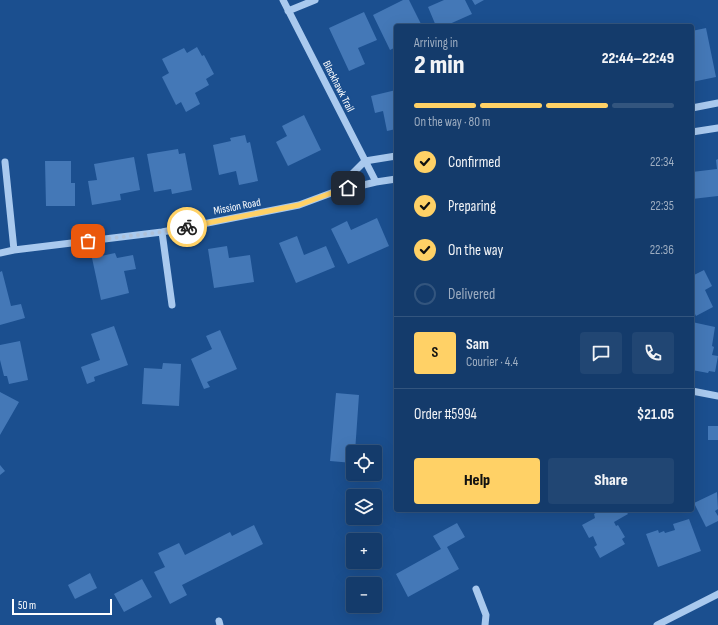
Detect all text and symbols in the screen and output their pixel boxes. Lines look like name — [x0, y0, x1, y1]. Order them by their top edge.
text: Arriving in — [414, 35, 458, 51]
text: 22:44–22:49 — [602, 49, 674, 68]
text: 2 min — [414, 50, 464, 81]
street label: Blackhawk Trail — [320, 58, 357, 114]
text: On the way · 80 m — [414, 114, 490, 130]
icon: check — [414, 151, 436, 173]
text: Confirmed — [448, 153, 501, 172]
text: 22:34 — [650, 154, 674, 170]
pin — [331, 171, 365, 205]
icon: home — [337, 177, 359, 199]
street label: Mission Road — [212, 195, 262, 217]
icon: check — [414, 195, 436, 217]
text: Preparing — [448, 197, 496, 216]
text: 22:35 — [650, 198, 674, 214]
courier — [167, 207, 207, 247]
icon: bike — [176, 216, 198, 238]
pin — [71, 224, 105, 258]
icon: bag — [77, 230, 99, 252]
icon: check — [414, 239, 436, 261]
text: On the way — [448, 241, 503, 260]
text: 22:36 — [650, 242, 674, 258]
text: Delivered — [448, 285, 495, 304]
button: chat — [580, 332, 622, 374]
button: phone — [632, 332, 674, 374]
text: Sam — [466, 335, 489, 354]
text: S — [432, 343, 438, 362]
text: Courier · 4.4 — [466, 354, 518, 370]
text: Order #5994 — [414, 405, 477, 424]
text: $21.05 — [637, 405, 674, 424]
map controls — [346, 445, 382, 613]
button: locate — [346, 445, 382, 481]
button: Help — [414, 458, 540, 504]
button: Share — [548, 458, 674, 504]
button: layers — [346, 489, 382, 525]
button: + — [346, 533, 382, 569]
button: − — [346, 577, 382, 613]
scale bar — [12, 597, 112, 616]
text: 50 m — [18, 599, 36, 612]

